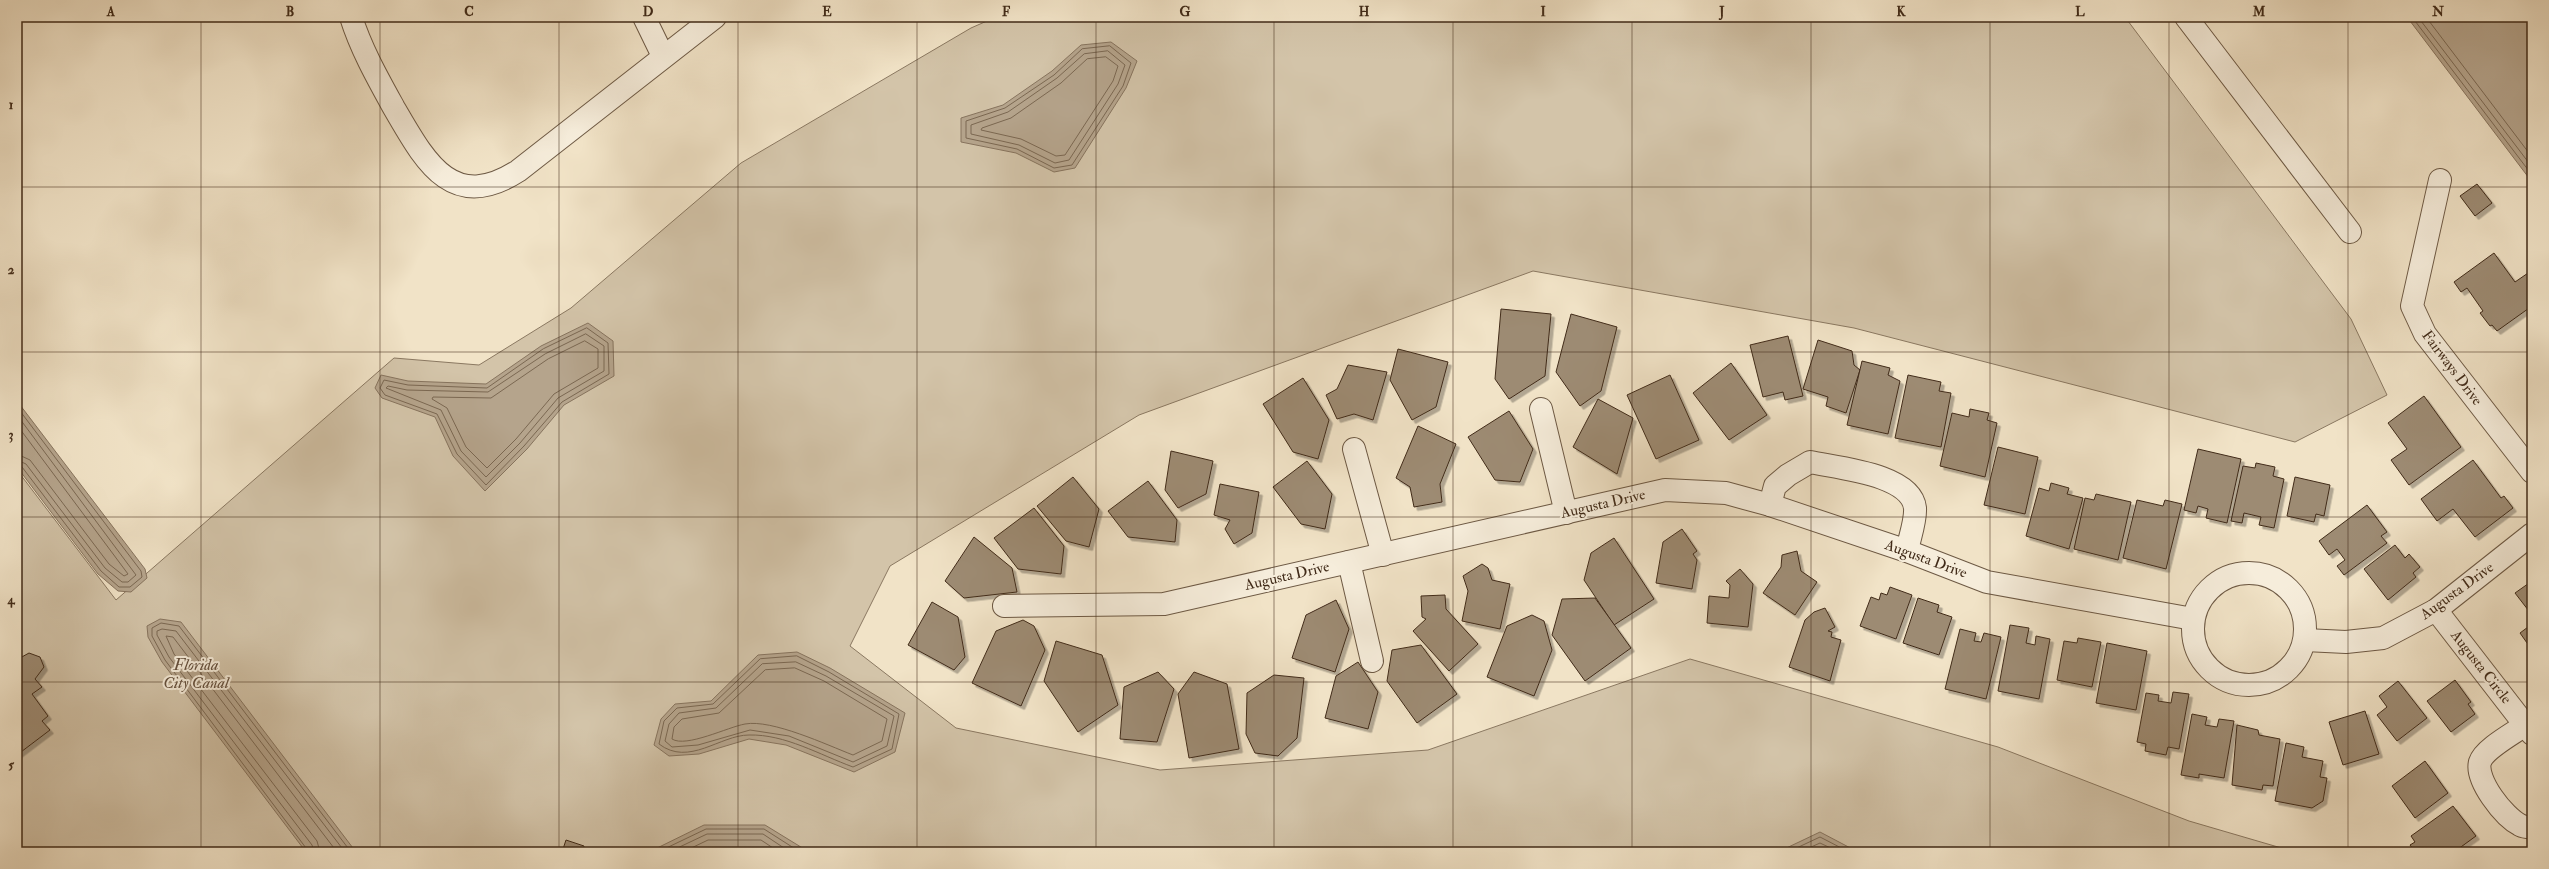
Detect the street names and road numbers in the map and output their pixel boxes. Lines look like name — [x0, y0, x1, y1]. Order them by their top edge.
street label: Fairways Drive — [2418, 327, 2486, 409]
street label: Augusta Drive — [1558, 485, 1647, 523]
street label: Augusta Drive — [1881, 535, 1970, 583]
street label: Augusta Drive — [1242, 557, 1331, 595]
street label: Augusta Drive — [2416, 558, 2497, 625]
street label: Augusta Circle — [2446, 626, 2516, 708]

